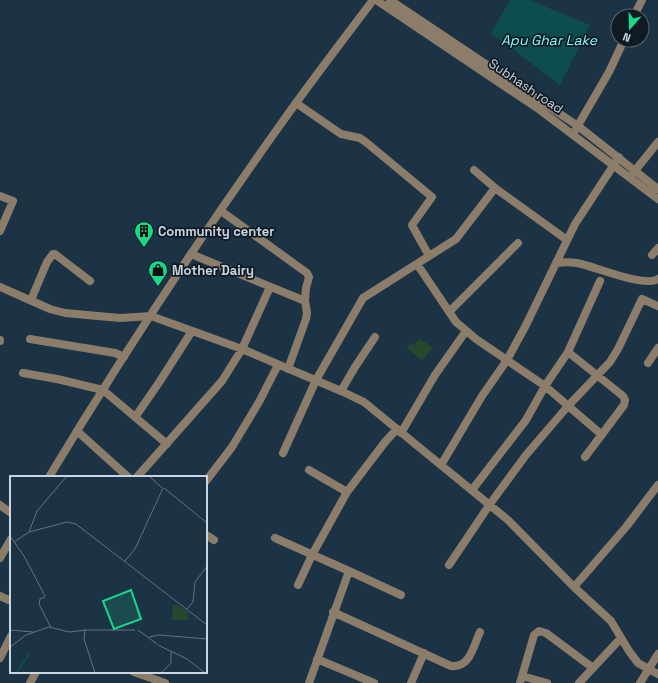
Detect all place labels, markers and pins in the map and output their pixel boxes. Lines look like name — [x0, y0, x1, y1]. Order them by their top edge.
building icon: Community center — [133, 220, 155, 248]
place label: Community center — [158, 223, 274, 240]
shop icon: Mother Dairy — [147, 259, 169, 287]
place label: Mother Dairy — [172, 262, 254, 279]

